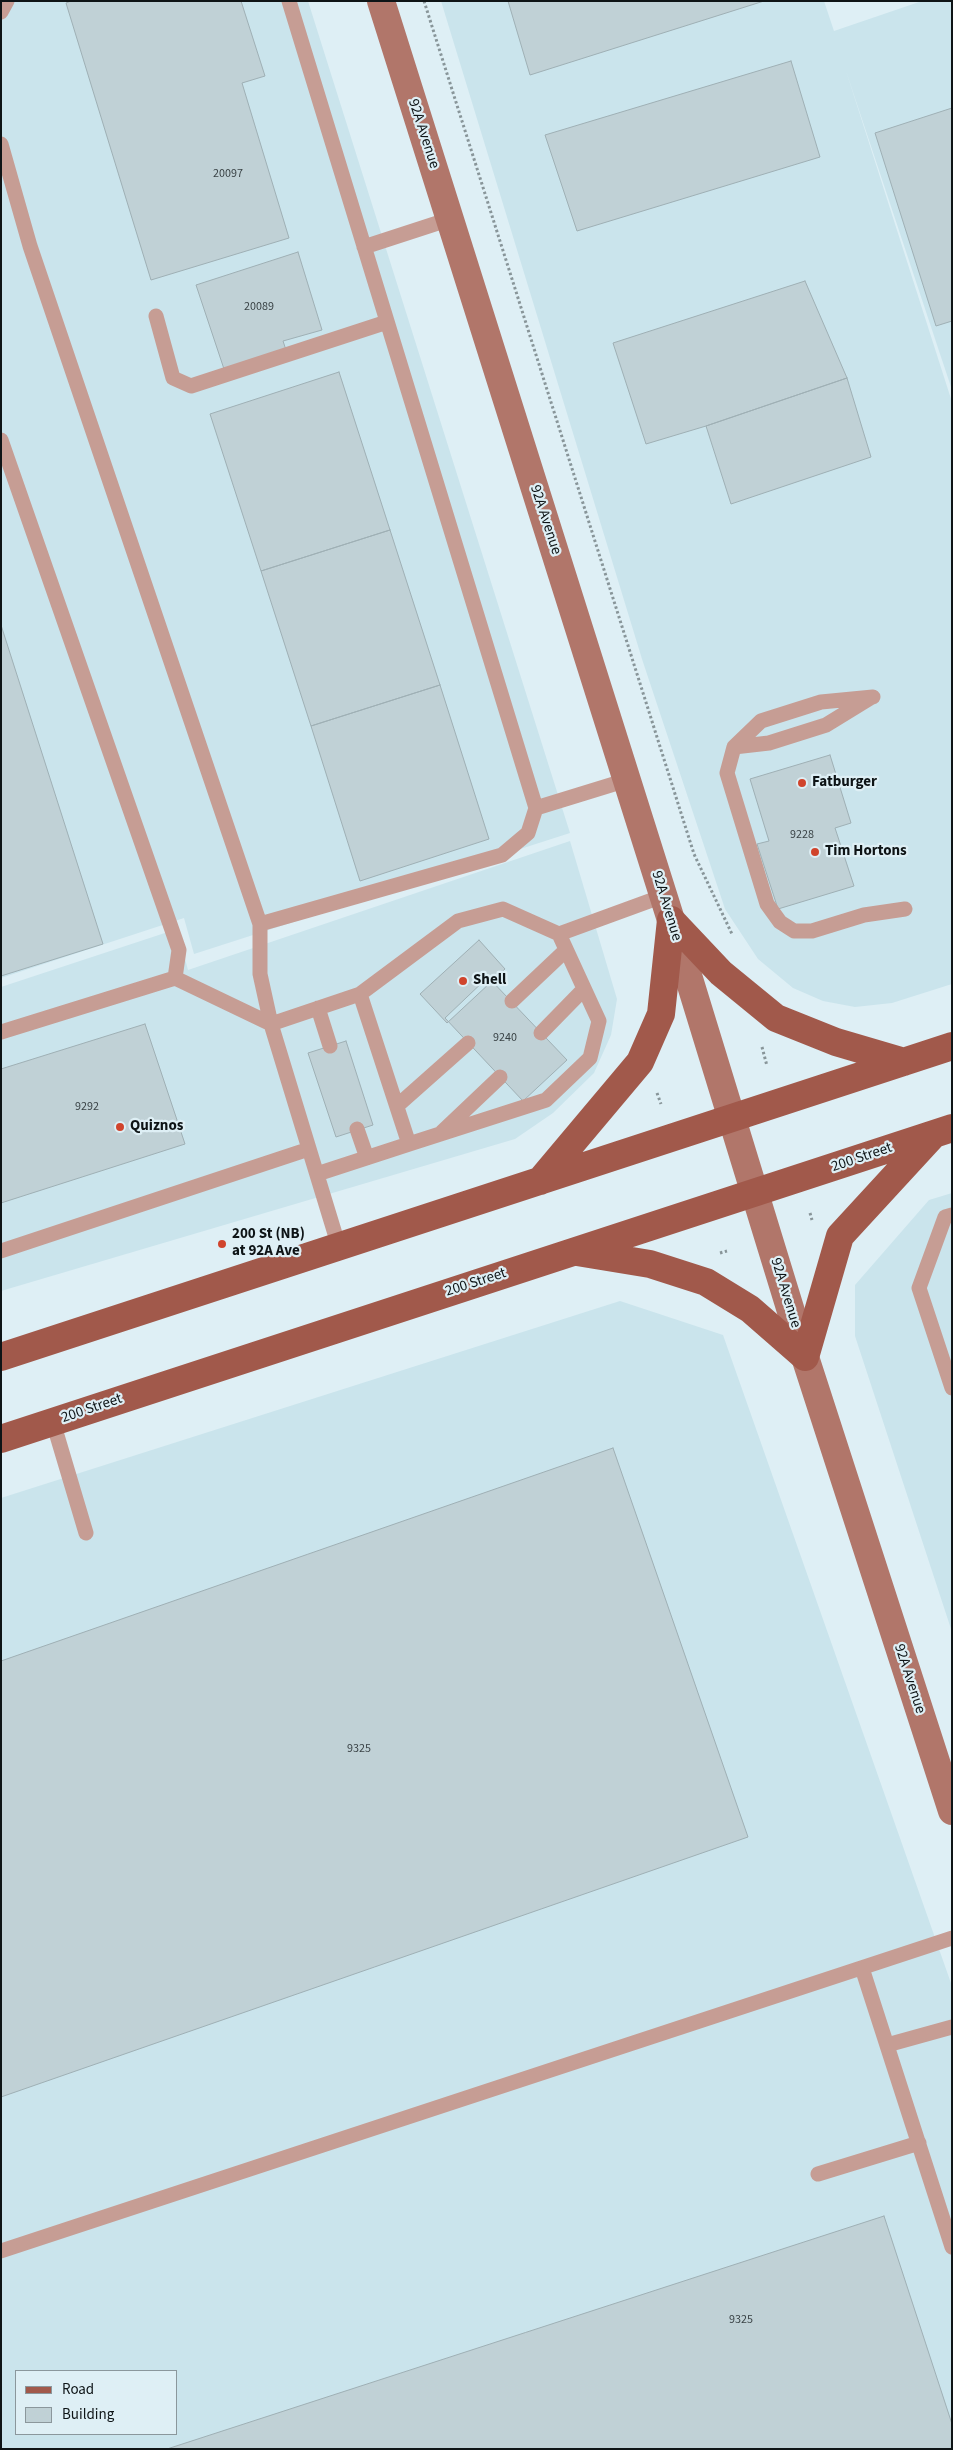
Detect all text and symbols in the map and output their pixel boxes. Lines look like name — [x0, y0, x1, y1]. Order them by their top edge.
street label: 92A Avenue — [403, 97, 443, 171]
house number: 20097 — [213, 167, 243, 181]
house number: 20089 — [244, 300, 274, 314]
street label: 92A Avenue — [525, 483, 565, 557]
place label: Fatburger — [812, 774, 877, 792]
marker: Fatburger — [796, 777, 808, 789]
house number: 9228 — [790, 828, 814, 842]
place label: Tim Hortons — [825, 843, 907, 861]
marker: Tim Hortons — [809, 846, 821, 858]
street label: 92A Avenue — [647, 869, 685, 943]
place label: Shell — [473, 972, 506, 990]
marker: Shell — [457, 975, 469, 987]
house number: 9240 — [493, 1031, 517, 1045]
house number: 9292 — [75, 1100, 99, 1114]
place label: Quiznos — [130, 1118, 183, 1136]
marker: Quiznos — [114, 1121, 126, 1133]
street label: 200 Street — [829, 1139, 895, 1177]
place label: 200 St (NB) at 92A Ave — [232, 1226, 305, 1261]
marker: 200 St (NB) at 92A Ave — [216, 1238, 228, 1250]
street label: 92A Avenue — [766, 1256, 804, 1330]
street label: 200 Street — [443, 1265, 509, 1301]
street label: 200 Street — [59, 1390, 125, 1428]
street label: 92A Avenue — [889, 1642, 929, 1716]
house number: 9325 — [347, 1742, 371, 1756]
house number: 9325 — [729, 2313, 753, 2327]
legend — [15, 2370, 178, 2435]
text: Road — [62, 2379, 94, 2400]
text: Building — [62, 2404, 114, 2425]

